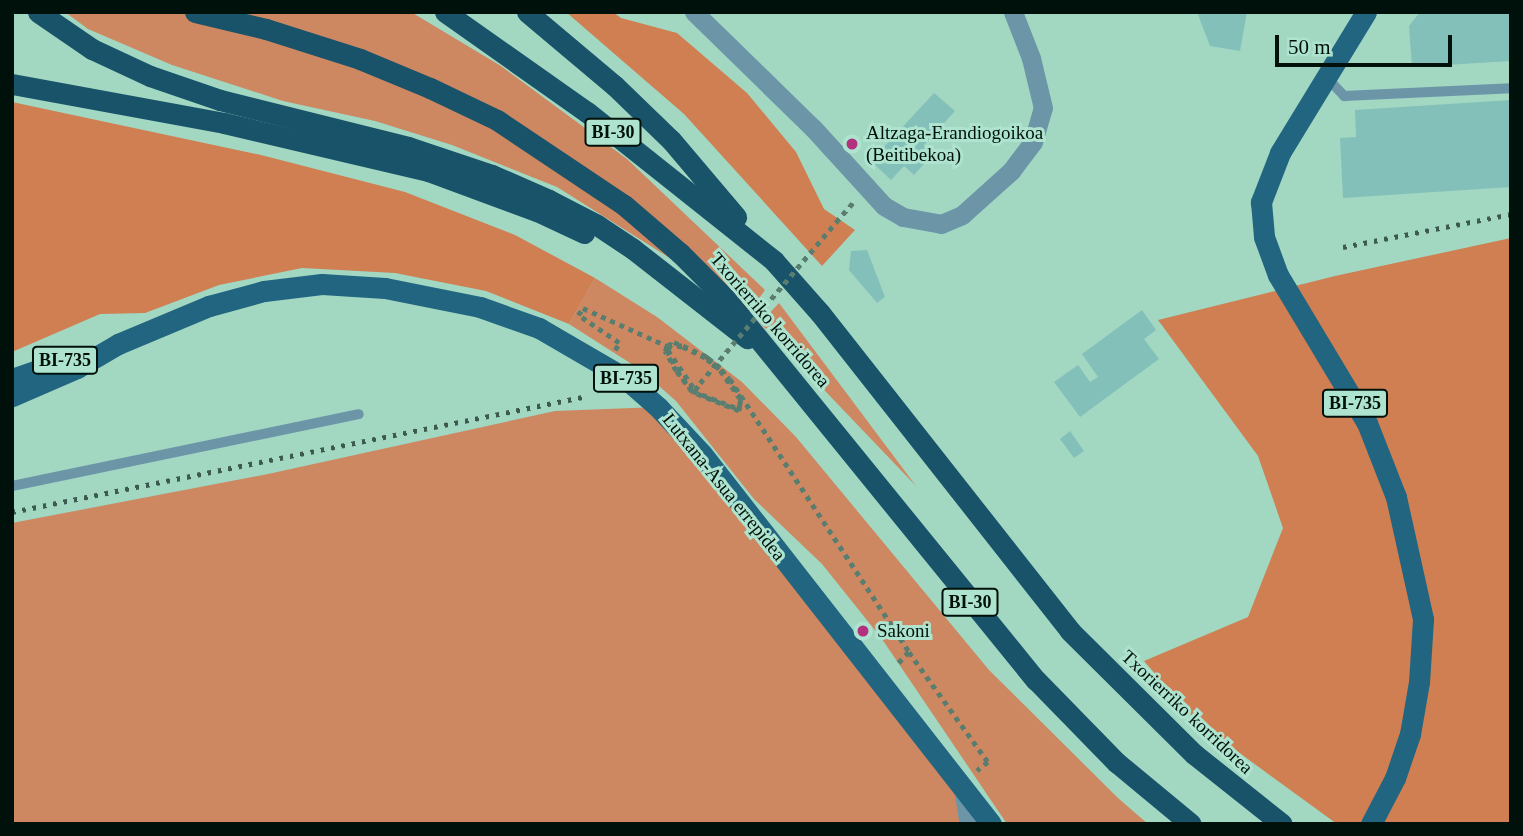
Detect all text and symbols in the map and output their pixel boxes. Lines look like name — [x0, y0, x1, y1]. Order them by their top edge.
scale bar — [1278, 21, 1455, 65]
text: 50 m — [1288, 35, 1331, 59]
road number: BI-30 — [583, 118, 643, 146]
place label: Altzaga-Erandiogoikoa (Beitibekoa) — [866, 122, 1043, 166]
marker: Altzaga-Erandiogoikoa (Beitibekoa) — [844, 136, 860, 152]
street label: Txorierriko korridorea — [705, 248, 835, 392]
road number: BI-735 — [32, 346, 98, 374]
road number: BI-735 — [593, 364, 659, 392]
road number: BI-735 — [1322, 388, 1388, 418]
street label: Lutxana-Asua errepidea — [658, 409, 790, 565]
road number: BI-30 — [940, 588, 1000, 616]
place label: Sakoni — [877, 620, 930, 642]
marker: Sakoni — [855, 623, 871, 639]
street label: Txorierriko korridorea — [1117, 645, 1257, 779]

